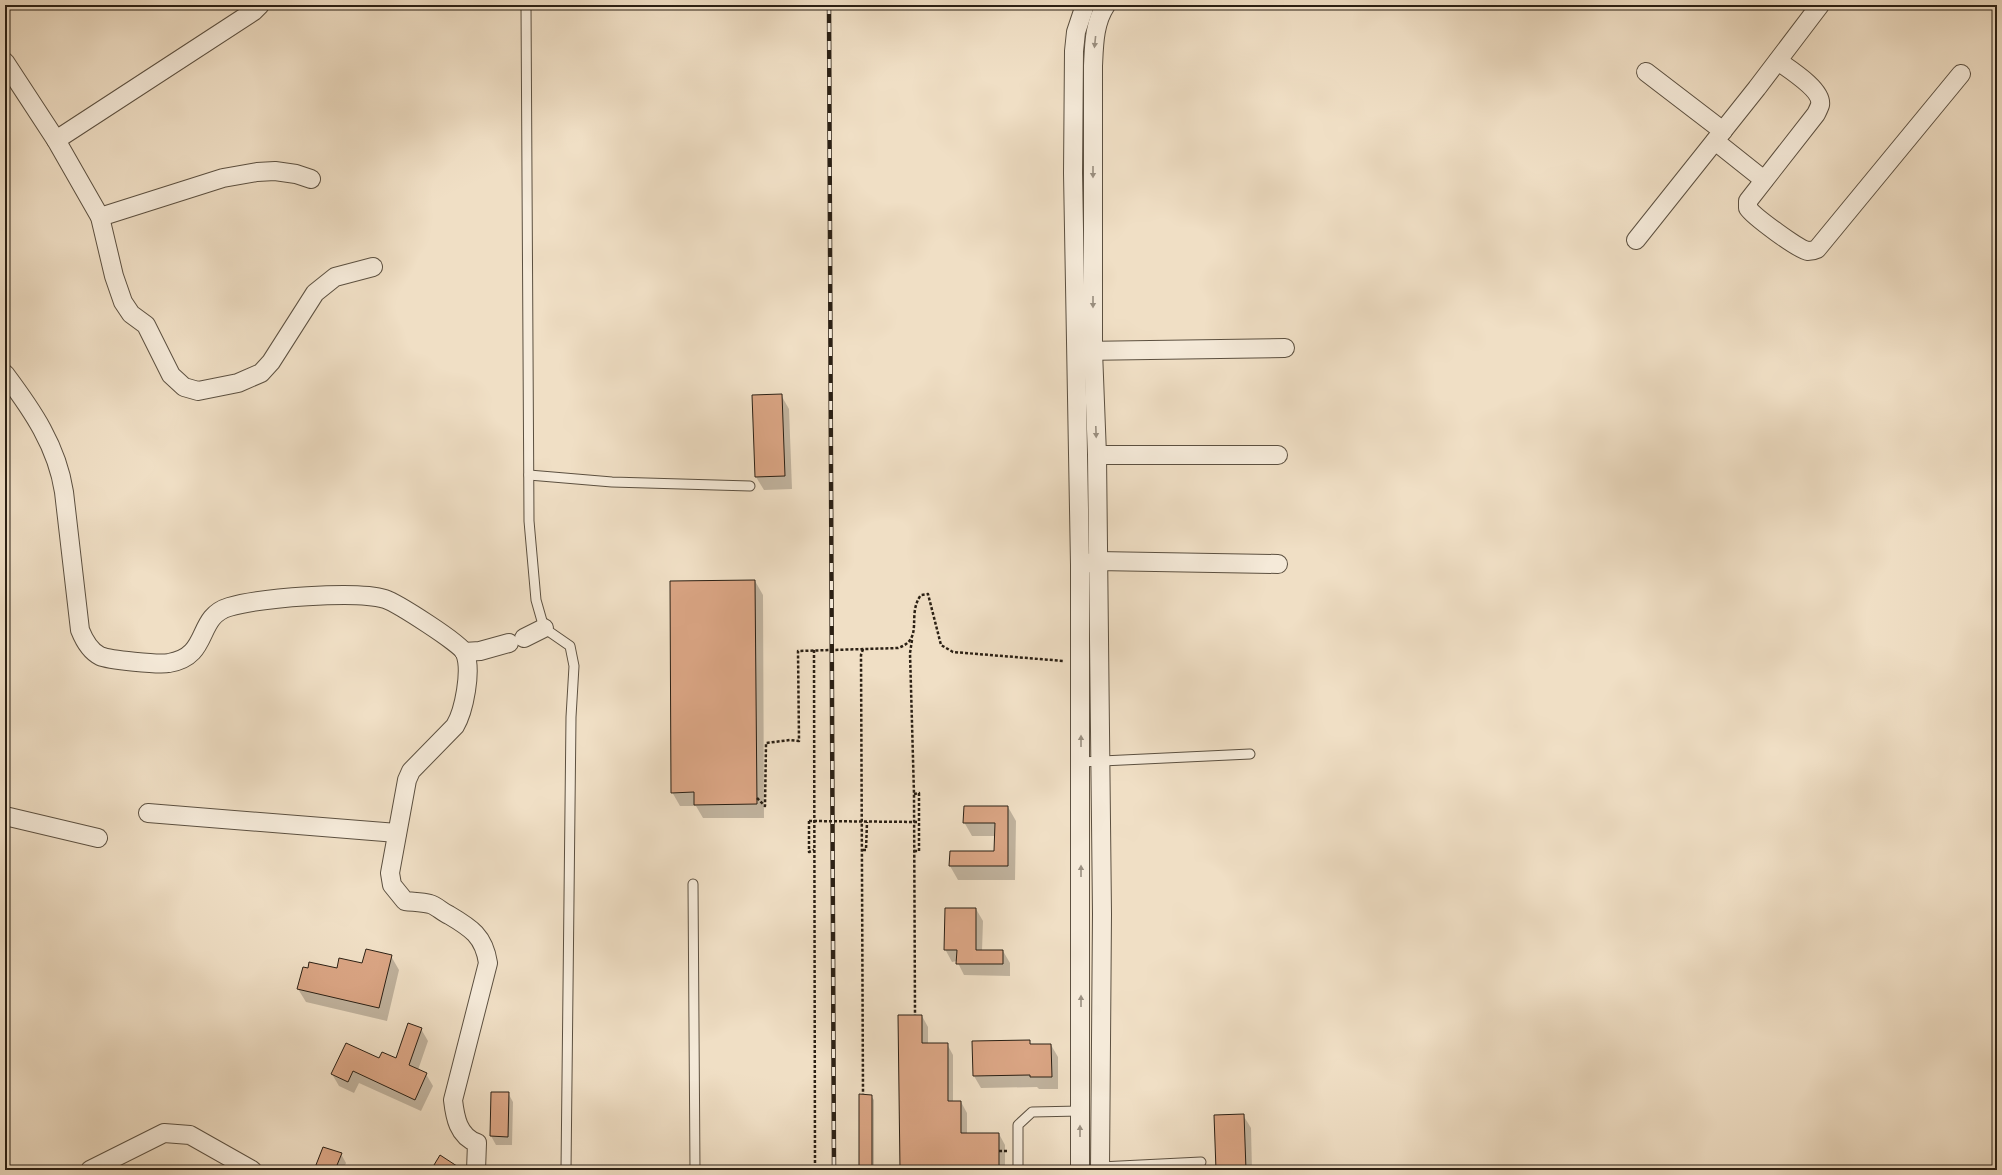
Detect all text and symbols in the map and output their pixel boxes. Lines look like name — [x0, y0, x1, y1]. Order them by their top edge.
one-way arrow — [1091, 36, 1098, 48]
one-way arrow — [1090, 166, 1096, 179]
one-way arrow — [1090, 296, 1096, 309]
one-way arrow — [1093, 426, 1100, 438]
one-way arrow — [1078, 734, 1084, 747]
one-way arrow — [1078, 864, 1084, 877]
one-way arrow — [1078, 994, 1084, 1007]
one-way arrow — [1077, 1124, 1083, 1137]

